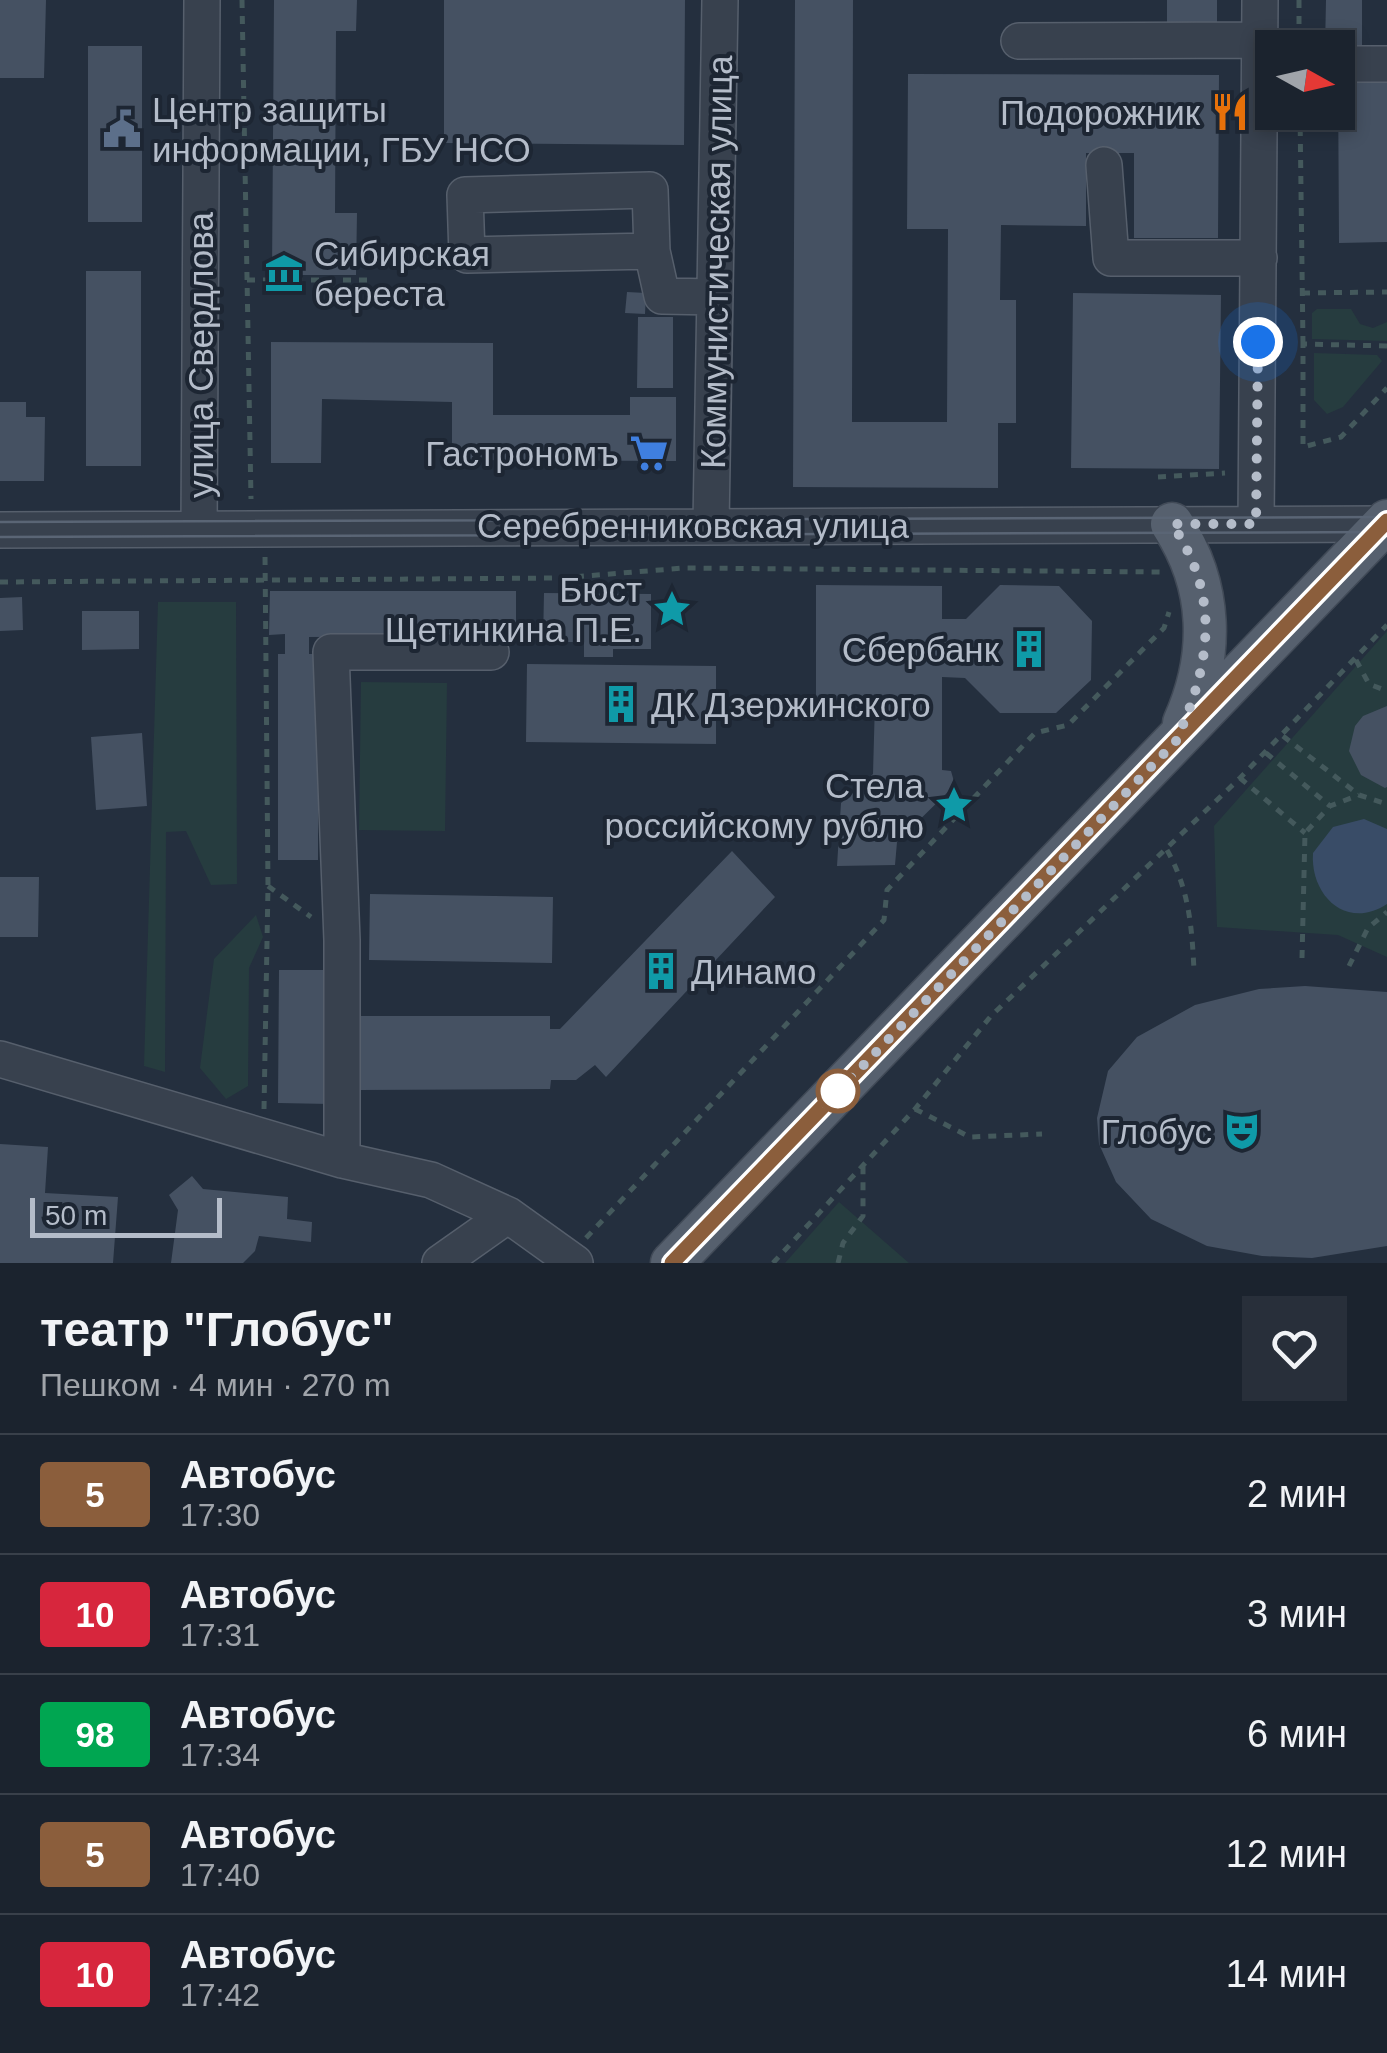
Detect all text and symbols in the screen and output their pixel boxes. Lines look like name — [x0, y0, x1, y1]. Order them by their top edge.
north arrow — [1255, 30, 1355, 130]
map controls — [1255, 30, 1355, 130]
street label: Коммунистическая улица — [693, 54, 739, 469]
place label: Центр защиты информации, ГБУ НСО — [152, 90, 531, 169]
restaurant icon: Подорожник — [1209, 91, 1251, 133]
place label: Подорожник — [1000, 93, 1201, 132]
public building icon: Центр защиты информации, ГБУ НСО — [101, 108, 143, 150]
street label: улица Свердлова — [181, 212, 220, 498]
place label: Сибирская береста — [314, 234, 490, 313]
museum icon: Сибирская береста — [263, 252, 305, 294]
your location — [1233, 317, 1283, 367]
supermarket icon: Гастрономъ — [628, 432, 670, 474]
place label: Гастрономъ — [425, 434, 619, 473]
street label: Серебренниковская улица — [477, 506, 909, 545]
place label: Бюст Щетинкина П.Е. — [385, 570, 642, 649]
place icon: Бюст Щетинкина П.Е. — [651, 588, 693, 630]
building icon: Сбербанк — [1008, 628, 1050, 670]
place label: Сбербанк — [842, 630, 1000, 669]
building icon: ДК Дзержинского — [600, 683, 642, 725]
place label: ДК Дзержинского — [651, 685, 931, 724]
place label: Стела российскому рублю — [605, 766, 925, 845]
place icon: Стела российскому рублю — [933, 784, 975, 826]
building icon: Динамо — [640, 950, 682, 992]
place label: Динамо — [691, 952, 817, 991]
unlabelled marker — [817, 1070, 859, 1112]
theatre icon: Глобус — [1221, 1110, 1263, 1152]
place label: Глобус — [1101, 1112, 1212, 1151]
scale bar — [30, 1193, 222, 1238]
text: 50 m — [45, 1200, 107, 1231]
button: heart — [1242, 1296, 1347, 1401]
text: театр "Глобус" — [40, 1303, 394, 1356]
text: Пешком · 4 мин · 270 m — [40, 1367, 391, 1403]
text: Автобус — [180, 1454, 336, 1496]
text: 2 мин — [1247, 1473, 1347, 1515]
text: 5 — [85, 1475, 105, 1514]
text: 17:30 — [180, 1497, 260, 1533]
text: Автобус — [180, 1574, 336, 1616]
text: 3 мин — [1247, 1593, 1347, 1635]
text: 10 — [76, 1595, 114, 1634]
text: 17:31 — [180, 1617, 260, 1653]
text: Автобус — [180, 1694, 336, 1736]
text: 6 мин — [1247, 1713, 1347, 1755]
text: 98 — [76, 1715, 114, 1754]
text: 17:34 — [180, 1737, 260, 1773]
text: Автобус — [180, 1814, 336, 1856]
text: 12 мин — [1226, 1833, 1347, 1875]
text: 5 — [85, 1835, 105, 1874]
text: 17:40 — [180, 1857, 260, 1893]
text: Автобус — [180, 1934, 336, 1976]
text: 14 мин — [1226, 1953, 1347, 1995]
text: 10 — [76, 1955, 114, 1994]
text: 17:42 — [180, 1977, 260, 2013]

